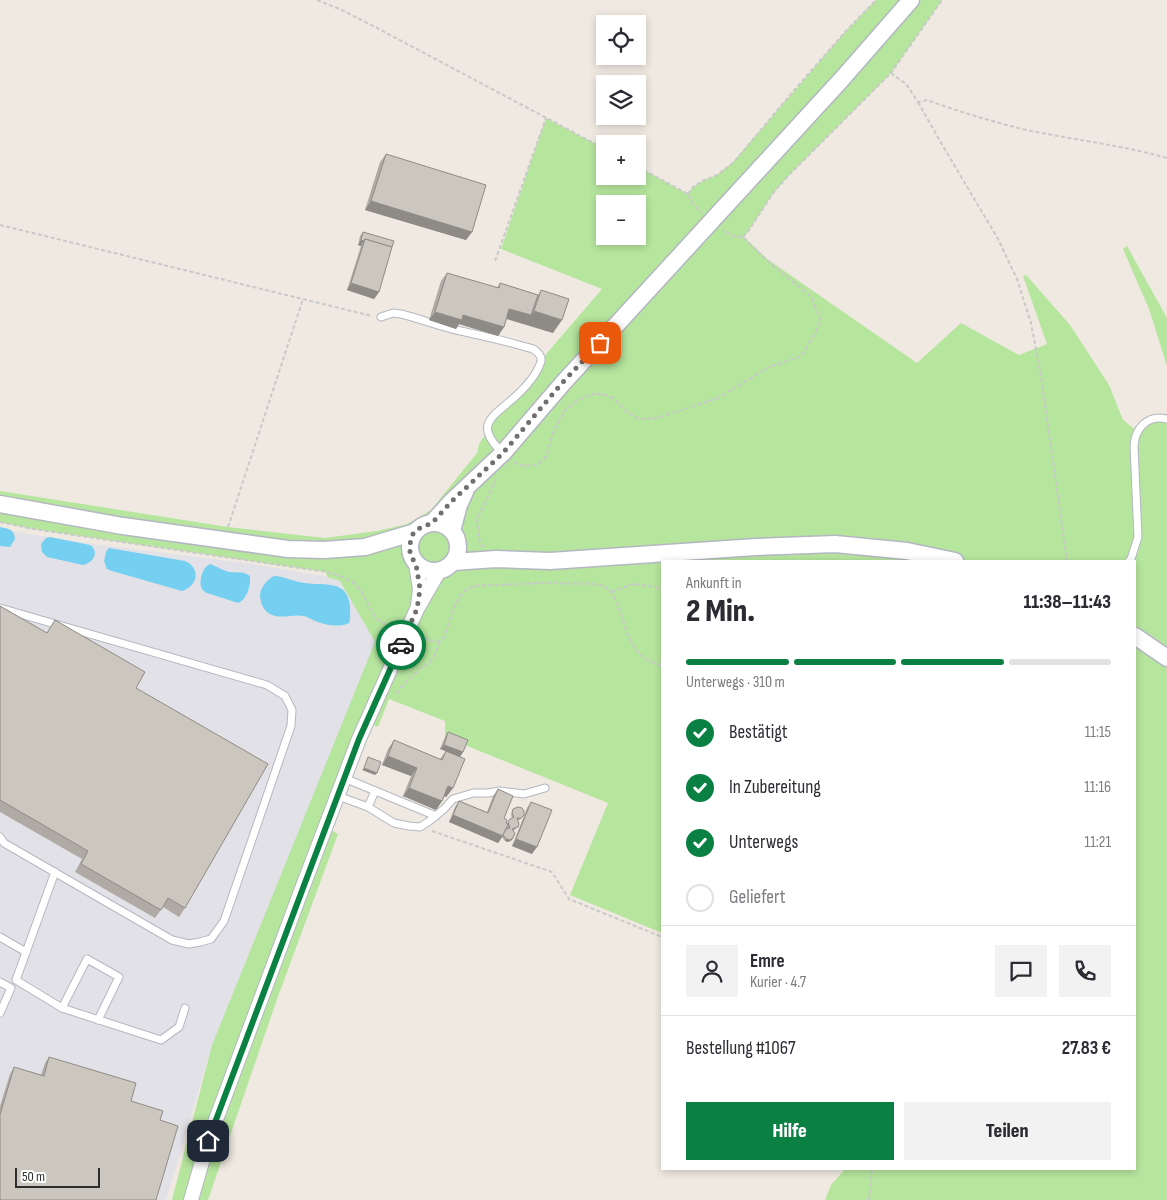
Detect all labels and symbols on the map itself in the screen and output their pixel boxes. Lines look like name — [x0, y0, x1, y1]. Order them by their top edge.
pin — [579, 322, 621, 364]
courier — [376, 620, 426, 670]
pin — [187, 1120, 229, 1162]
scale bar — [15, 1165, 100, 1188]

